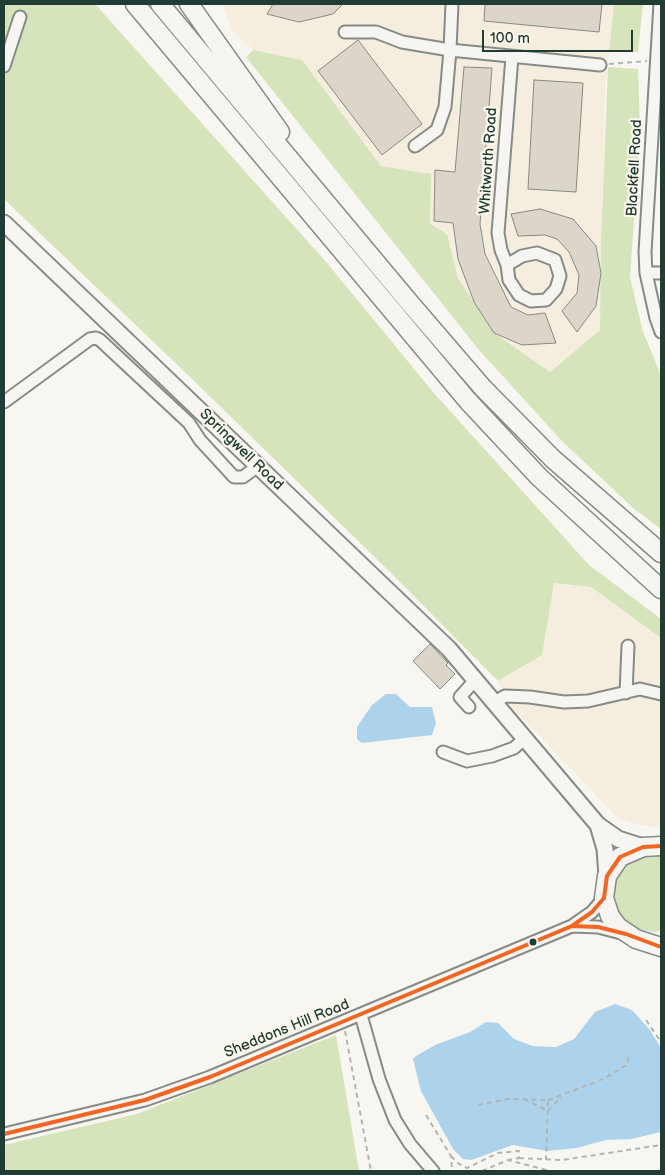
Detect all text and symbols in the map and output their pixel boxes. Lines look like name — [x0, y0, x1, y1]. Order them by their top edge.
scale bar — [485, 20, 636, 52]
text: 100 m — [490, 29, 530, 48]
street label: Whitworth Road — [476, 107, 502, 215]
street label: Blackfell Road — [623, 119, 647, 217]
street label: Springwell Road — [195, 405, 287, 495]
unlabelled marker — [528, 937, 538, 947]
street label: Sheddons Hill Road — [222, 996, 352, 1062]

